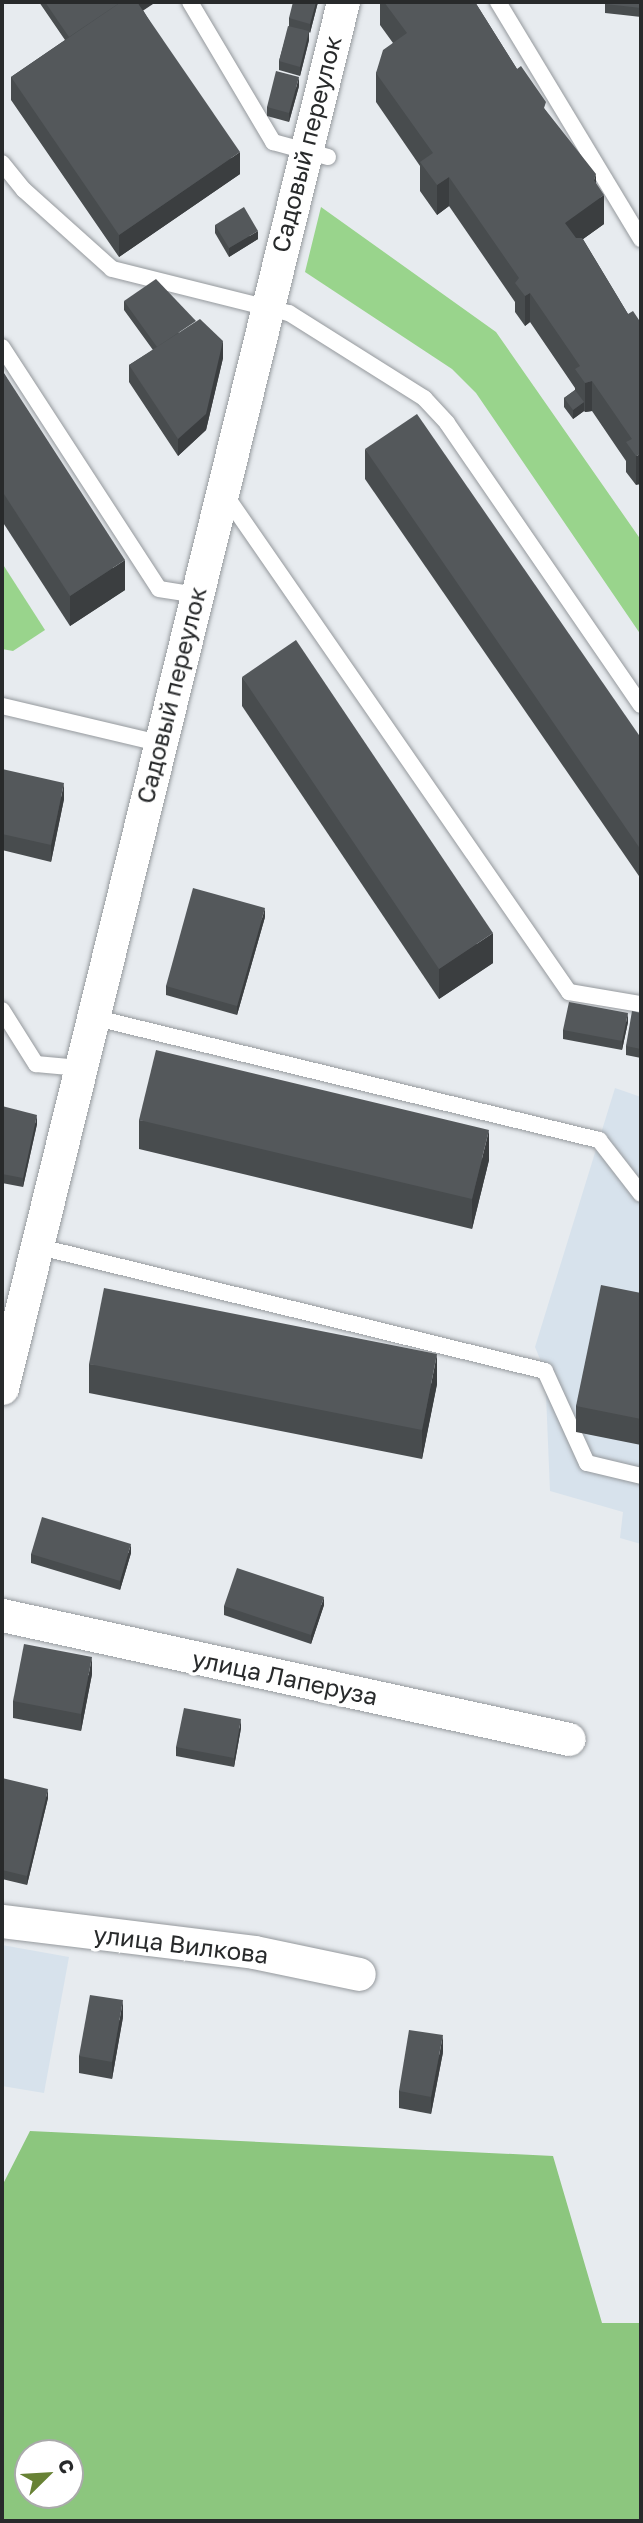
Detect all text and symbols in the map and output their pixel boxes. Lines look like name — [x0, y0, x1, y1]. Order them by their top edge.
street label: Садовый переулок — [265, 33, 347, 255]
street label: Садовый переулок — [130, 584, 212, 806]
street label: улица Лаперуза — [190, 1643, 380, 1711]
street label: улица Вилкова — [92, 1919, 270, 1969]
north arrow — [14, 2439, 84, 2509]
text: С — [54, 2455, 80, 2477]

